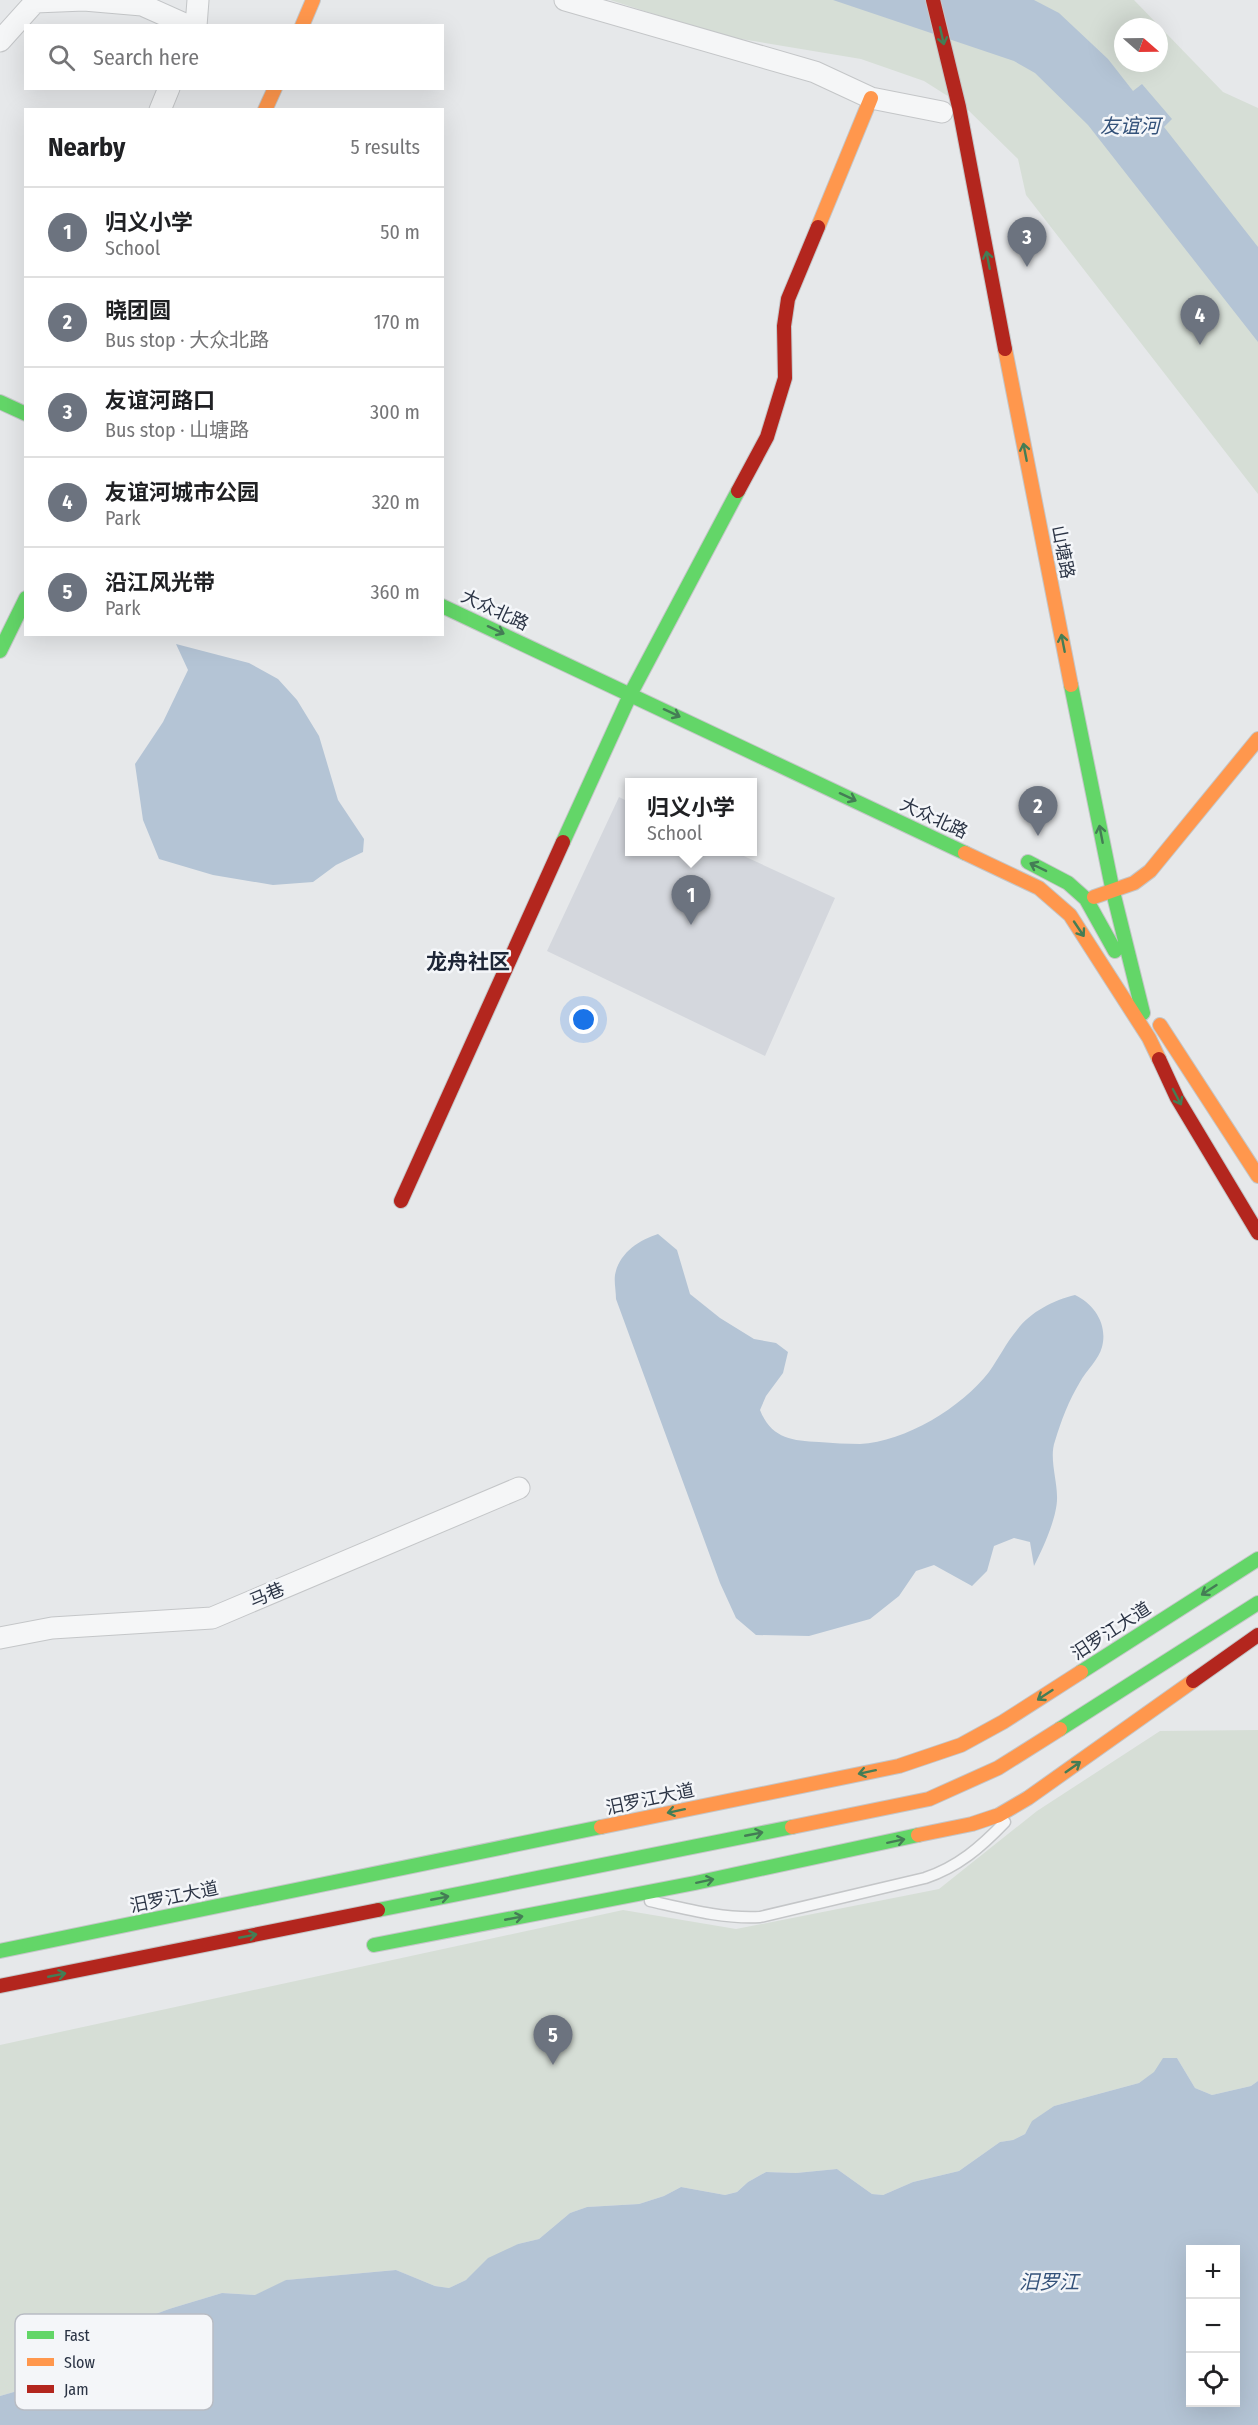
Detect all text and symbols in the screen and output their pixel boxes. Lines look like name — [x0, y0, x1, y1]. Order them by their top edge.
north arrow — [1114, 18, 1168, 72]
search box — [24, 24, 444, 90]
one-way arrow — [937, 26, 948, 45]
icon: search — [45, 41, 78, 74]
text: Search here — [93, 44, 199, 71]
water label: 友谊河 — [1100, 114, 1164, 138]
text: Nearby — [48, 132, 125, 163]
text: 5 results — [350, 135, 420, 159]
text: 归义小学 — [105, 209, 193, 236]
pin: 3 — [1008, 218, 1046, 267]
text: 1 — [63, 220, 72, 244]
text: 50 m — [380, 220, 420, 244]
text: School — [105, 236, 160, 260]
one-way arrow — [982, 251, 993, 271]
pin: 4 — [1180, 296, 1220, 345]
text: 晓团圆 — [105, 297, 171, 324]
text: 2 — [63, 310, 72, 334]
text: 170 m — [374, 310, 420, 334]
text: Bus stop · 大众北路 — [105, 328, 269, 352]
text: 友谊河路口 — [105, 387, 215, 414]
text: 3 — [63, 400, 72, 424]
text: 300 m — [370, 400, 420, 424]
text: Bus stop · 山塘路 — [105, 418, 249, 442]
one-way arrow — [1019, 443, 1030, 462]
text: 友谊河城市公园 — [105, 479, 259, 506]
text: 4 — [62, 490, 73, 514]
text: 320 m — [372, 490, 420, 514]
text: Park — [105, 506, 141, 530]
street label: 山塘路 — [1047, 523, 1079, 581]
text: 沿江风光带 — [105, 569, 215, 596]
text: 5 — [63, 580, 72, 604]
text: 360 m — [371, 580, 420, 604]
street label: 大众北路 — [458, 585, 532, 635]
text: Park — [105, 596, 141, 620]
one-way arrow — [486, 625, 504, 637]
one-way arrow — [1057, 634, 1068, 653]
one-way arrow — [663, 708, 681, 720]
popup — [625, 778, 757, 856]
pin: 2 — [1018, 786, 1058, 836]
one-way arrow — [839, 792, 857, 804]
street label: 大众北路 — [897, 793, 971, 843]
text: 归义小学 — [647, 794, 735, 821]
text: School — [647, 821, 702, 845]
one-way arrow — [1095, 825, 1107, 844]
one-way arrow — [1029, 861, 1047, 872]
pin: 1 — [672, 876, 710, 925]
one-way arrow — [1073, 920, 1085, 937]
district label: 龙舟社区 — [426, 949, 510, 975]
your location — [569, 1005, 598, 1034]
one-way arrow — [1172, 1088, 1184, 1106]
street label: 马巷 — [246, 1578, 288, 1612]
one-way arrow — [1201, 1585, 1218, 1597]
street label: 汨罗江大道 — [1067, 1597, 1155, 1665]
one-way arrow — [1036, 1689, 1053, 1702]
one-way arrow — [1065, 1760, 1081, 1773]
one-way arrow — [858, 1767, 877, 1778]
street label: 汨罗江大道 — [604, 1779, 696, 1819]
one-way arrow — [667, 1806, 686, 1818]
one-way arrow — [744, 1828, 764, 1839]
one-way arrow — [886, 1834, 905, 1846]
one-way arrow — [695, 1875, 715, 1886]
street label: 汨罗江大道 — [128, 1877, 220, 1917]
one-way arrow — [429, 1892, 449, 1903]
one-way arrow — [504, 1911, 523, 1923]
one-way arrow — [238, 1930, 258, 1941]
one-way arrow — [47, 1969, 67, 1980]
pin: 5 — [534, 2016, 572, 2065]
map controls — [1186, 2245, 1240, 2407]
button: + — [1186, 2245, 1240, 2299]
water label: 汨罗江 — [1019, 2270, 1081, 2294]
button: − — [1186, 2299, 1240, 2353]
legend — [15, 2314, 213, 2410]
text: Fast — [64, 2326, 91, 2345]
text: Slow — [64, 2353, 95, 2372]
button: locate — [1186, 2353, 1240, 2407]
text: Jam — [64, 2380, 89, 2399]

